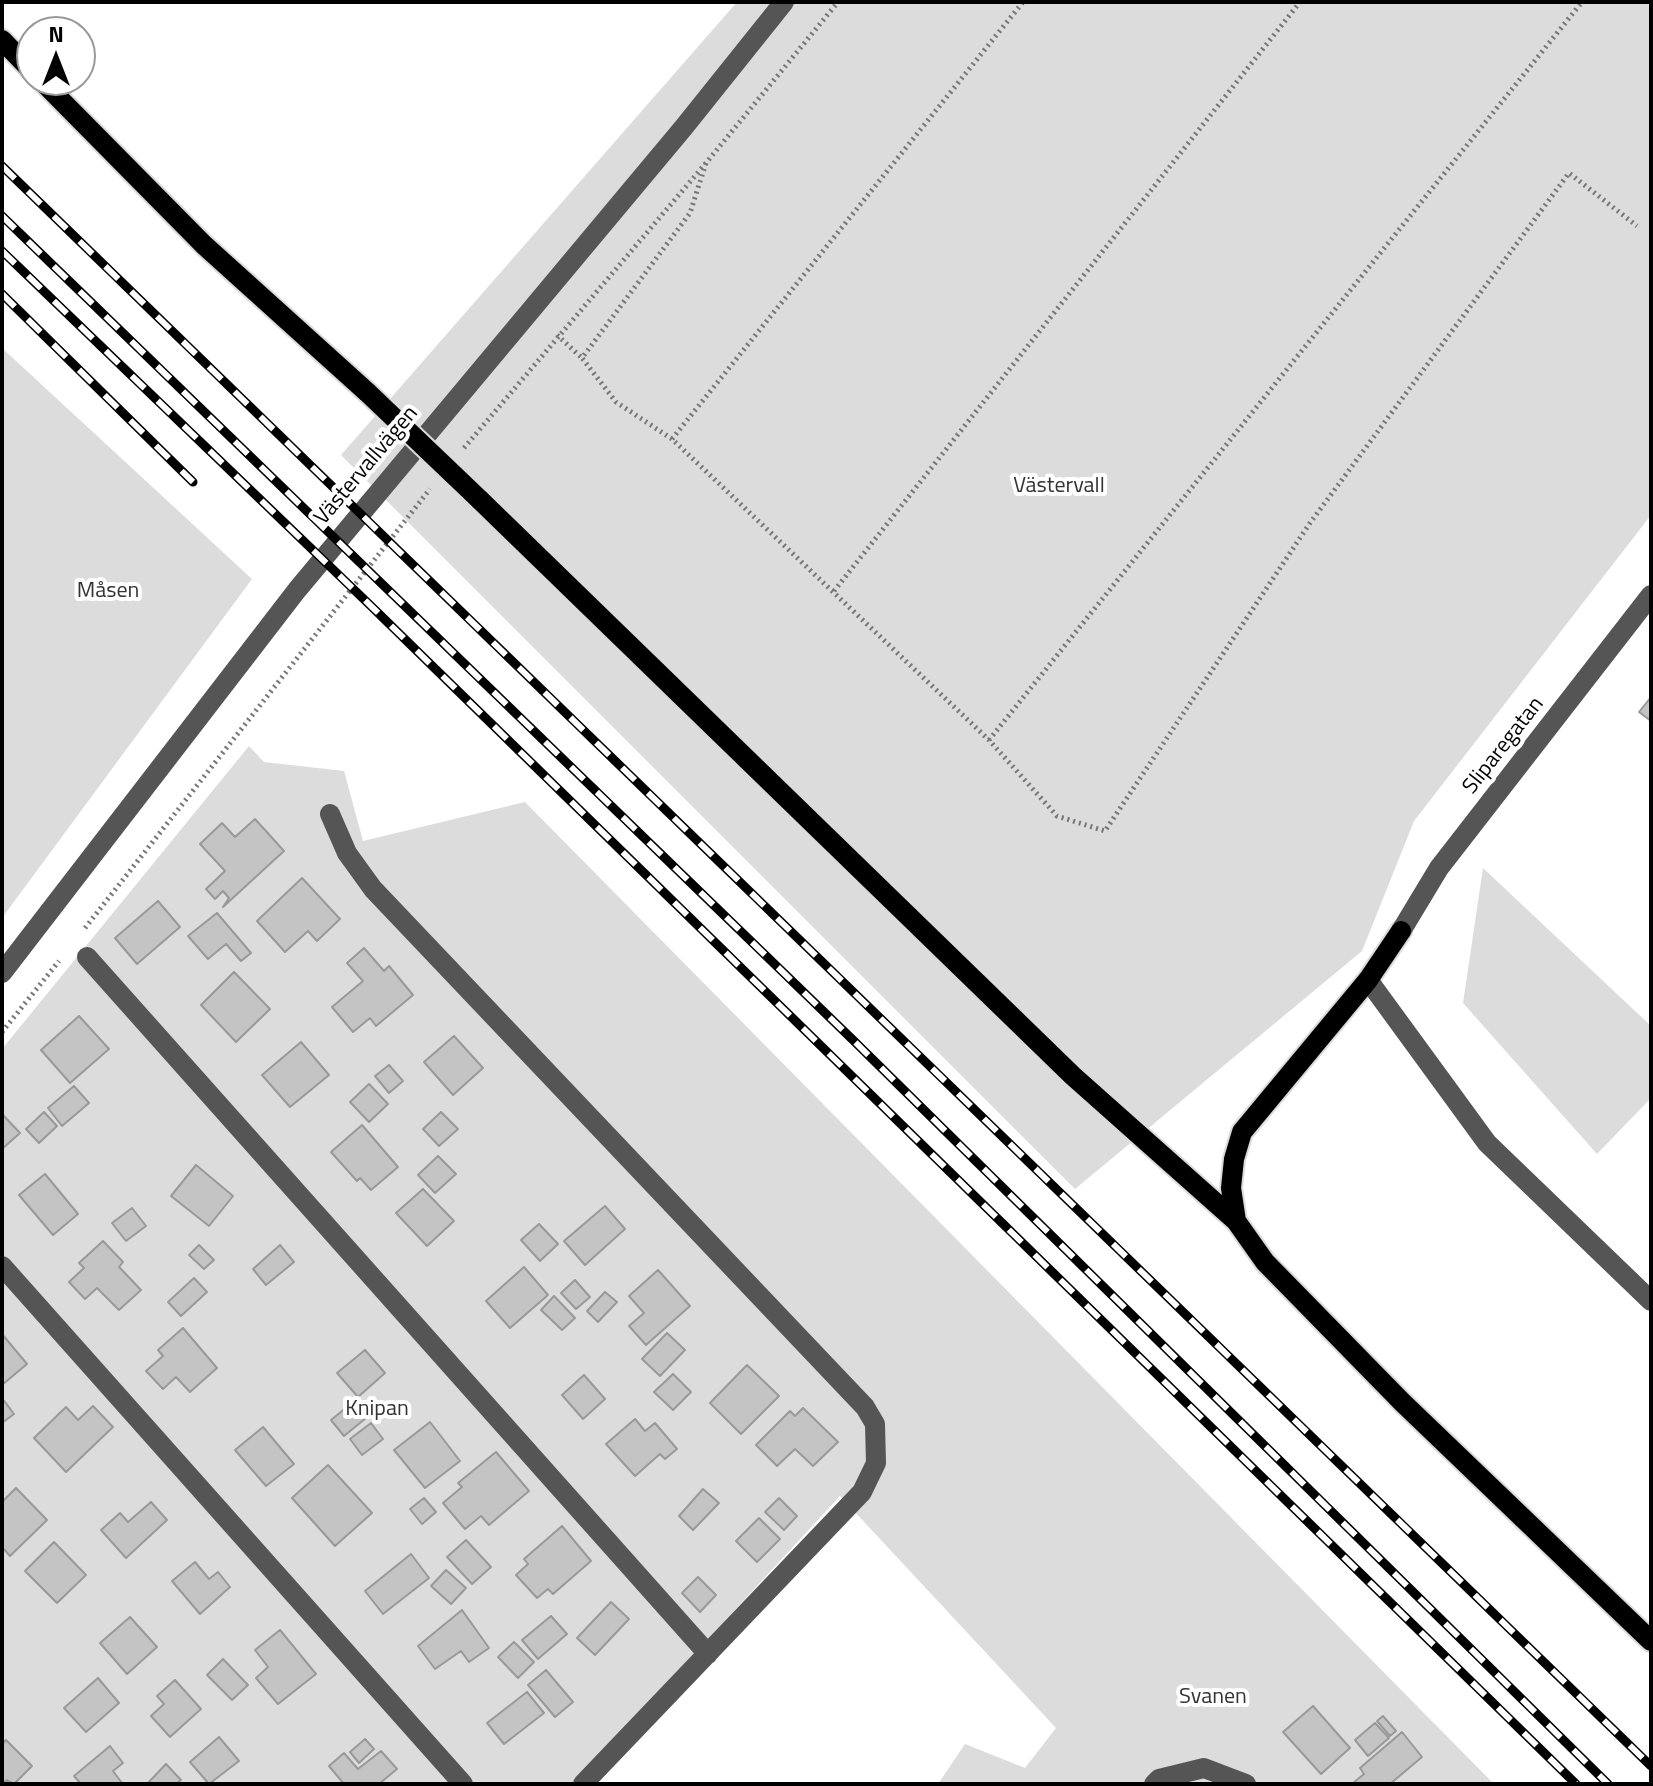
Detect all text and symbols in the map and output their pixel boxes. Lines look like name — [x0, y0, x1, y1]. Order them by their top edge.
north arrow — [16, 16, 96, 96]
text: N — [48, 17, 64, 51]
street label: Västervallvägen — [310, 401, 424, 531]
park label: Västervall — [1013, 474, 1105, 500]
park label: Måsen — [77, 579, 139, 605]
street label: Sliparegatan — [1458, 692, 1550, 800]
park label: Knipan — [345, 1397, 409, 1423]
park label: Svanen — [1179, 1685, 1247, 1711]

